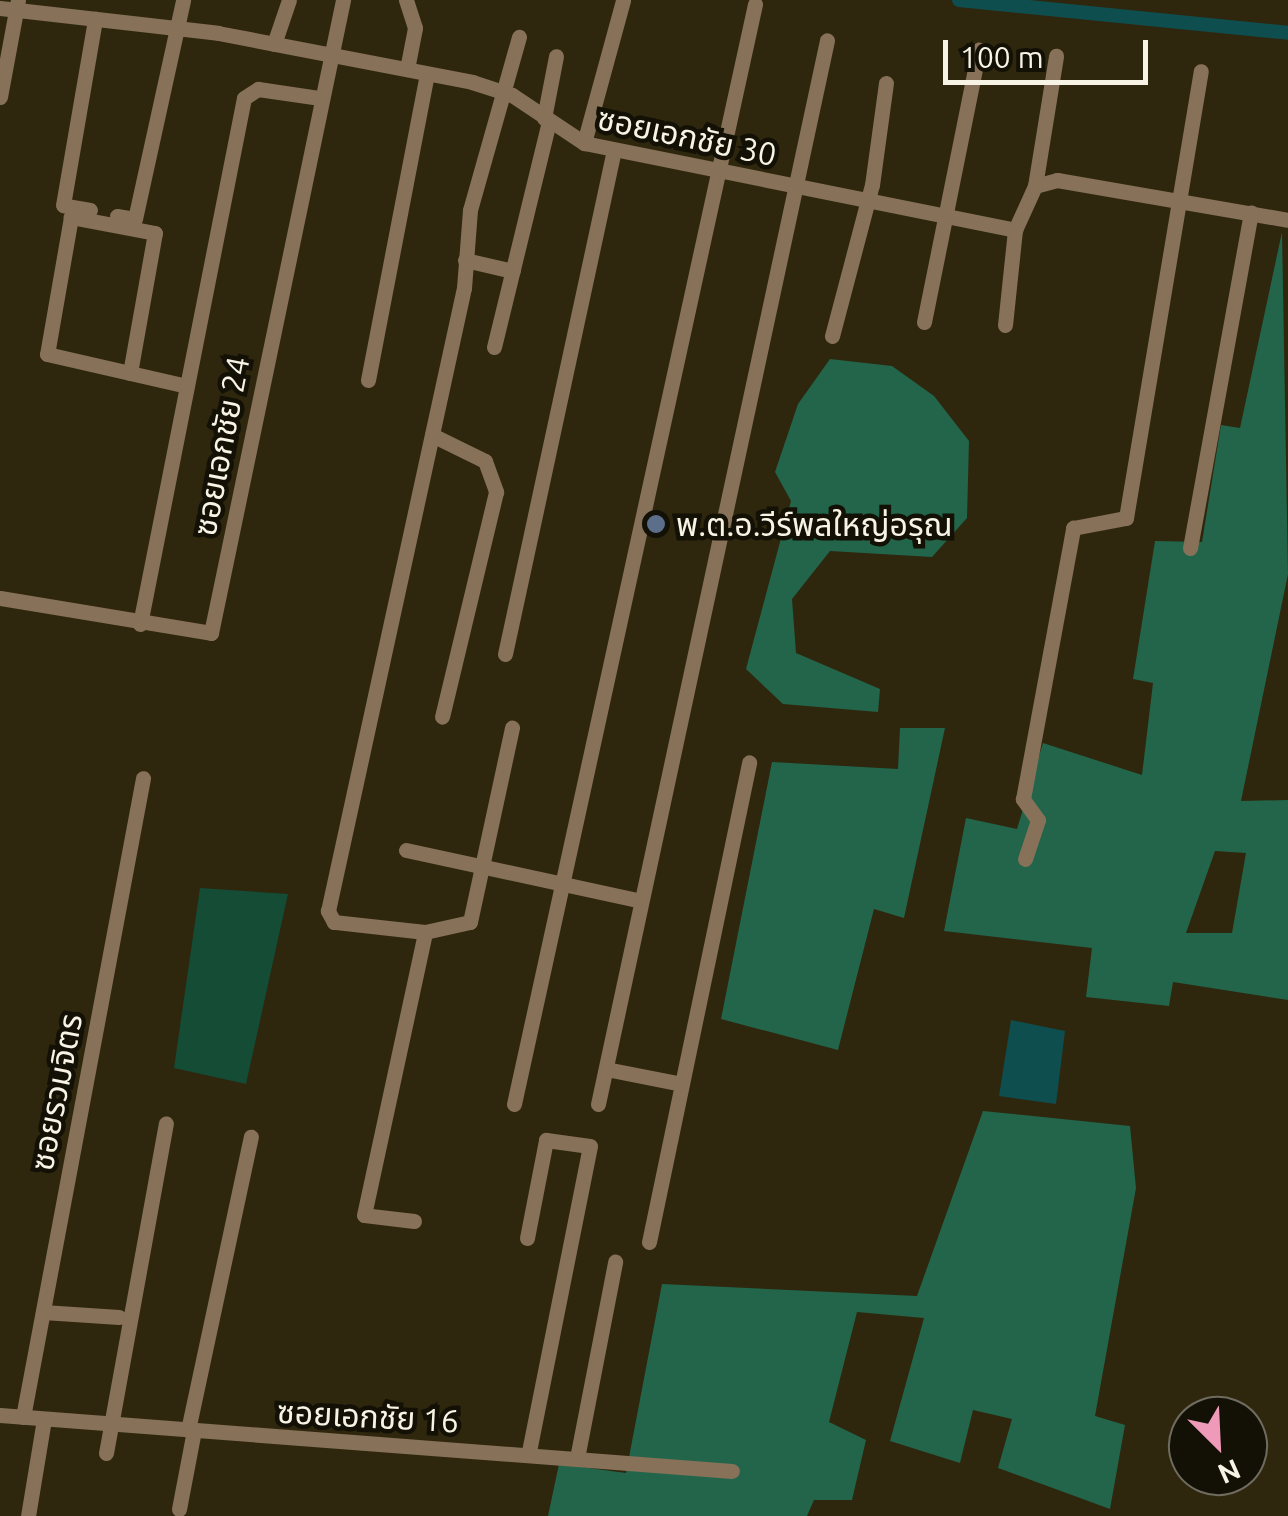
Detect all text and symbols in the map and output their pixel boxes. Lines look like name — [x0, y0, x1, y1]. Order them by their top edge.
scale bar — [948, 20, 1153, 82]
text: 100 m — [960, 40, 1044, 74]
street label: ซอยเอกชัย 30 — [594, 98, 780, 174]
street label: ซอยเอกชัย 24 — [185, 353, 257, 539]
place label: พ.ต.อ.วีร์พลใหญ่อรุณ — [676, 505, 953, 543]
marker: พ.ต.อ.วีร์พลใหญ่อรุณ — [645, 513, 667, 535]
street label: ซอยรวมจิตร — [22, 1010, 90, 1174]
street label: ซอยเอกชัย 16 — [276, 1392, 460, 1440]
north arrow — [1168, 1396, 1268, 1496]
text: N — [1214, 1454, 1245, 1490]

